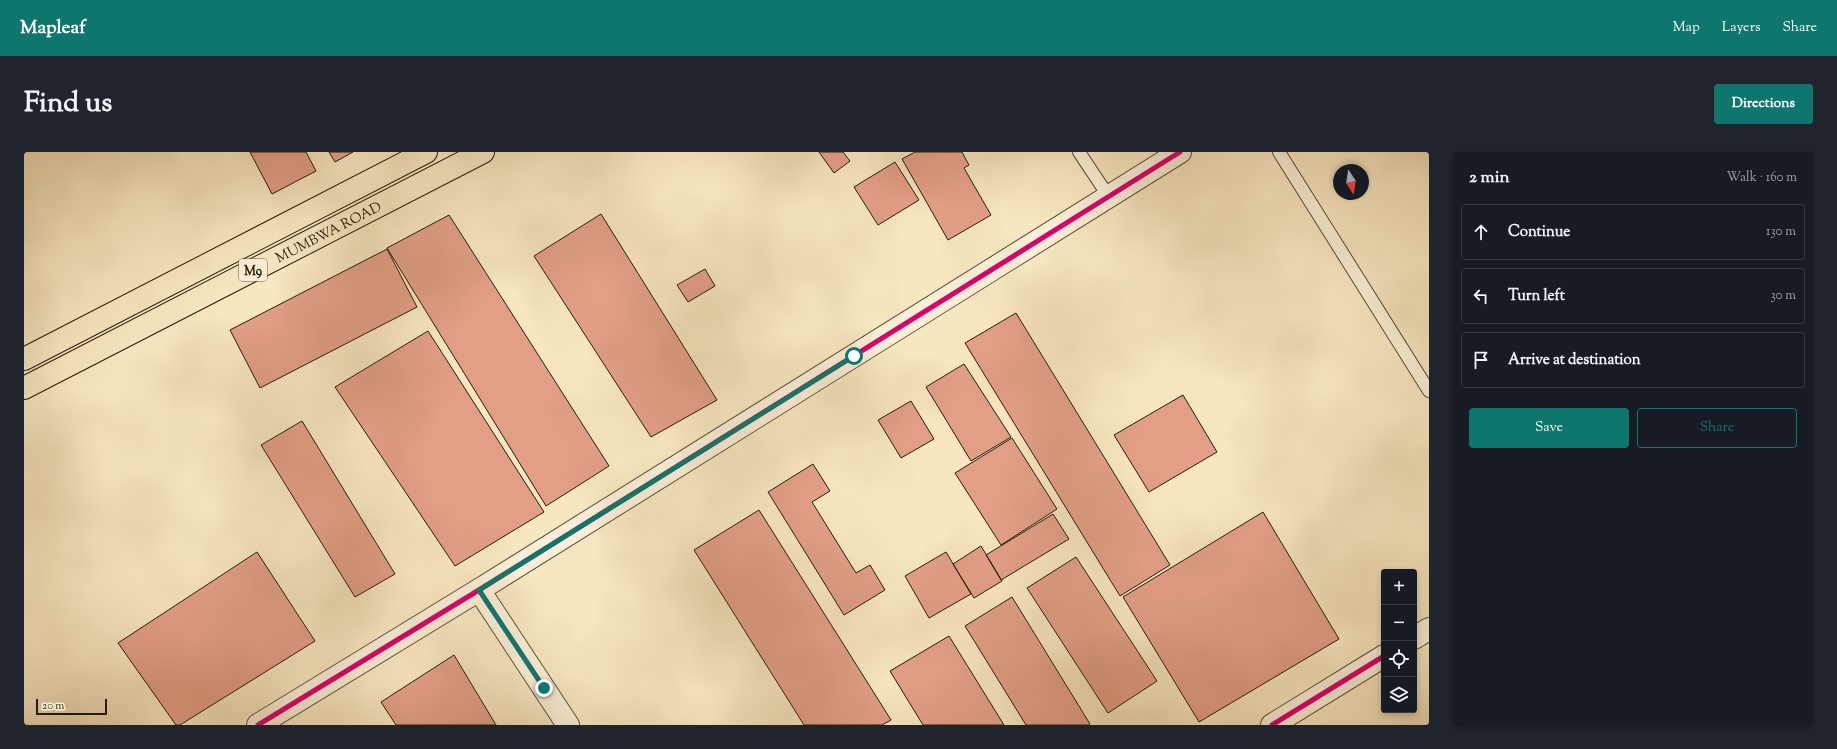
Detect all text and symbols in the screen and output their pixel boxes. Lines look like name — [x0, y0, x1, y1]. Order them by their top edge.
text: Mapleaf — [20, 15, 86, 42]
text: Map — [1673, 18, 1700, 38]
text: Layers — [1722, 18, 1760, 38]
text: Share — [1782, 18, 1817, 38]
text: Find us — [24, 84, 112, 124]
button: Directions — [1714, 84, 1813, 124]
north arrow — [1333, 164, 1369, 200]
text: 2 min — [1469, 166, 1510, 190]
text: Walk · 160 m — [1726, 169, 1797, 187]
street label: MUMBWA ROAD — [273, 198, 386, 269]
icon: ahead — [1470, 221, 1492, 243]
text: Continue — [1508, 222, 1570, 243]
text: 130 m — [1766, 223, 1796, 241]
road number: M9 — [239, 259, 267, 281]
icon: left — [1470, 285, 1492, 307]
text: Turn left — [1508, 286, 1565, 307]
text: 30 m — [1770, 287, 1796, 305]
route start — [845, 347, 863, 365]
icon: arrive — [1470, 349, 1492, 371]
text: Arrive at destination — [1508, 350, 1641, 371]
button: Save — [1469, 408, 1629, 448]
button: Share — [1637, 408, 1797, 448]
map controls — [1381, 569, 1417, 713]
button: + — [1381, 569, 1417, 605]
button: − — [1381, 605, 1417, 641]
button: locate — [1381, 641, 1417, 677]
button: layers — [1381, 677, 1417, 713]
route end — [535, 679, 553, 697]
scale bar — [36, 697, 107, 716]
text: 20 m — [42, 698, 64, 714]

